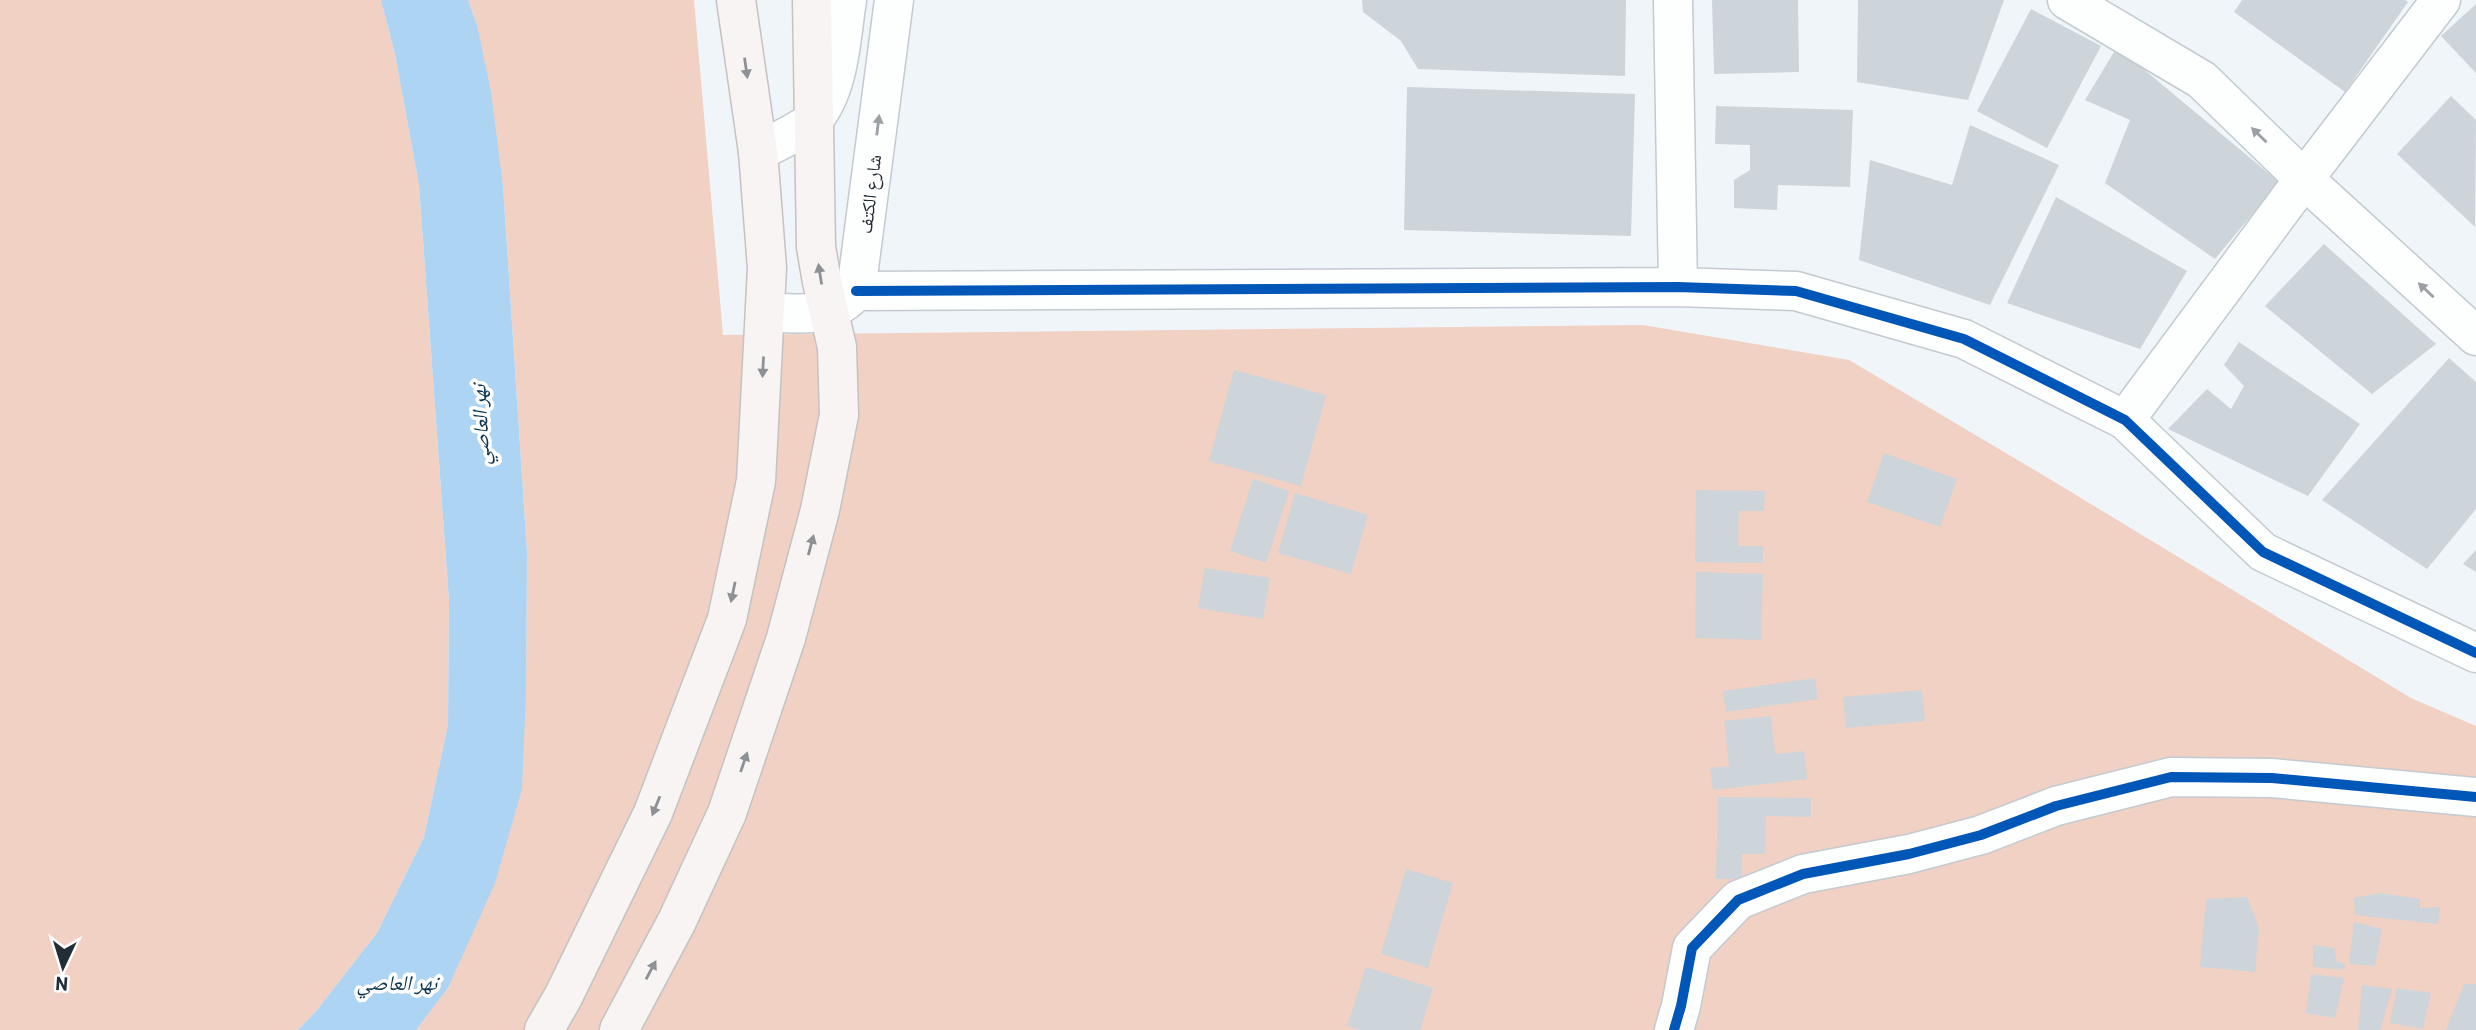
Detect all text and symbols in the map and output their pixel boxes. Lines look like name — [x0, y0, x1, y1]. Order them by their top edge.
one-way arrow — [741, 57, 752, 79]
one-way arrow — [872, 114, 883, 136]
one-way arrow — [2251, 128, 2268, 144]
street label: شارع الكتف — [853, 153, 886, 235]
one-way arrow — [815, 263, 826, 285]
one-way arrow — [2417, 282, 2435, 298]
one-way arrow — [758, 356, 769, 378]
water label: نهر العاصي — [464, 380, 499, 466]
one-way arrow — [806, 534, 817, 556]
one-way arrow — [727, 581, 738, 603]
one-way arrow — [739, 752, 750, 773]
one-way arrow — [650, 795, 661, 816]
north arrow — [28, 932, 98, 1002]
one-way arrow — [645, 960, 657, 980]
water label: نهر العاصي — [357, 969, 441, 999]
text: N — [55, 973, 69, 996]

